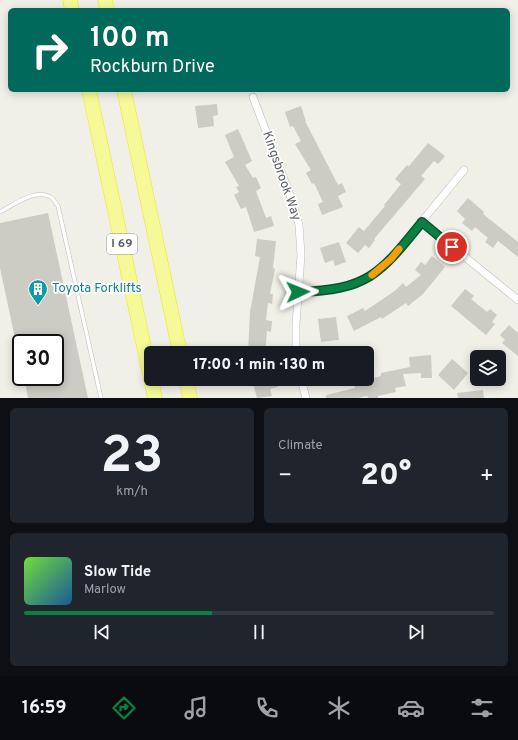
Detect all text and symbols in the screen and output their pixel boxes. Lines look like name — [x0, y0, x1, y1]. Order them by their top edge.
text: 100 m — [90, 21, 170, 57]
icon: right — [24, 24, 76, 76]
text: Rockburn Drive — [90, 56, 215, 79]
street label: Kingsbrook Way — [258, 129, 304, 223]
pin — [435, 230, 469, 264]
road number: I 69 — [107, 234, 137, 254]
icon: arrive — [441, 236, 463, 258]
position arrow — [277, 271, 319, 313]
building icon: Toyota Forklifts — [27, 278, 49, 306]
place label: Toyota Forklifts — [52, 281, 142, 297]
speed limit sign: 30 — [12, 334, 64, 386]
map controls — [470, 350, 506, 386]
button: layers — [470, 350, 506, 386]
text: 17:00 · 1 min · 130 m — [193, 356, 325, 375]
text: 23 — [101, 425, 163, 491]
text: Climate — [278, 438, 323, 454]
text: 20° — [361, 458, 411, 495]
text: − — [278, 463, 292, 490]
text: + — [480, 463, 494, 490]
text: km/h — [116, 484, 148, 500]
text: Slow Tide — [84, 563, 151, 582]
text: Marlow — [84, 582, 126, 598]
icon: previous — [91, 621, 113, 643]
icon: pause — [248, 621, 270, 643]
icon: next — [405, 621, 427, 643]
icon: directions — [110, 694, 138, 722]
icon: music — [182, 694, 210, 722]
icon: phone — [253, 694, 281, 722]
icon: climate — [325, 694, 353, 722]
icon: car — [397, 694, 425, 722]
icon: filters — [468, 694, 496, 722]
text: 16:59 — [22, 697, 67, 720]

